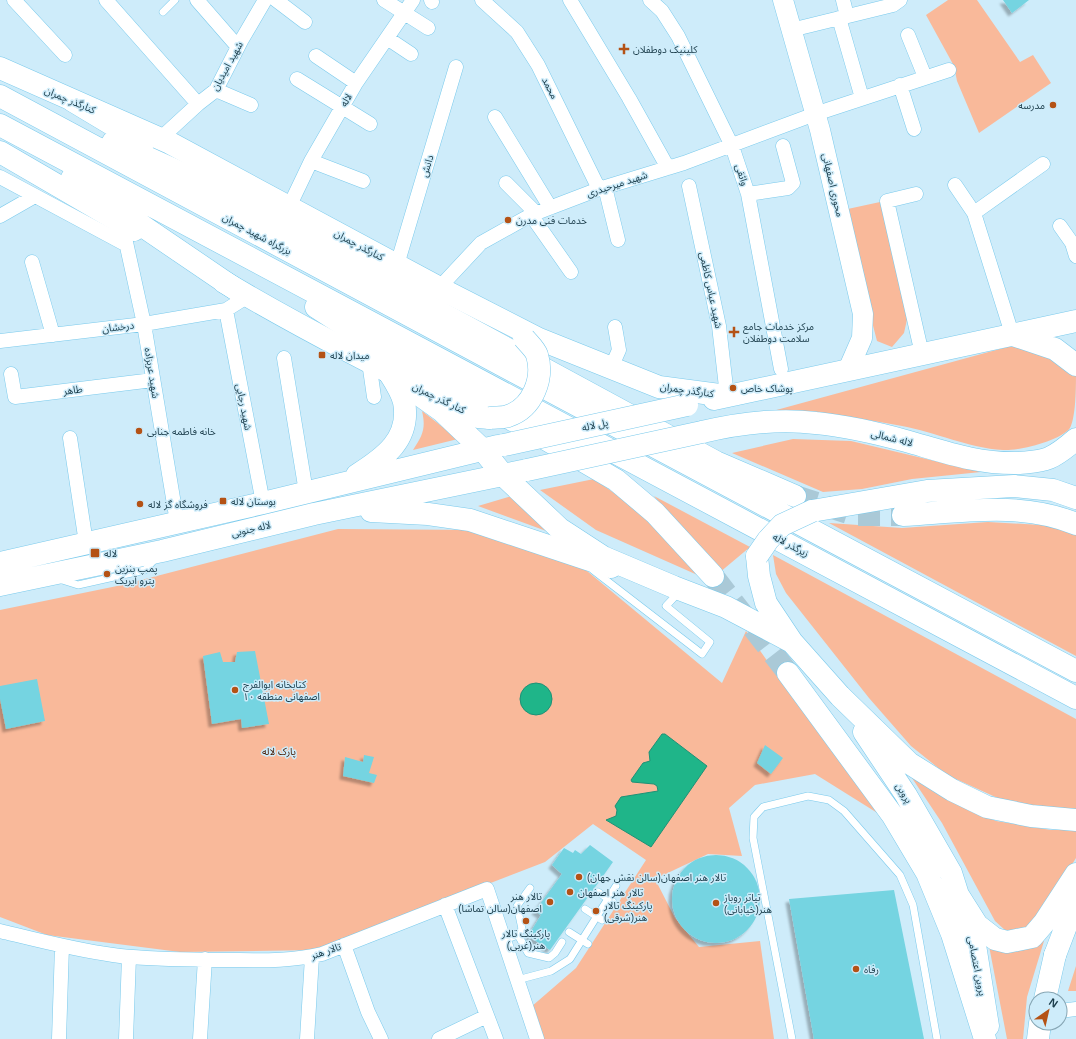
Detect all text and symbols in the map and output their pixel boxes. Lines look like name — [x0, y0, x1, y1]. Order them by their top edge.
street label: شهید امیدیان — [209, 40, 245, 92]
marker: کلینیک دوطفلان — [618, 43, 630, 55]
place label: کلینیک دوطفلان — [633, 44, 698, 56]
street label: محمد — [540, 75, 560, 101]
street label: کنارگذر چمران — [42, 84, 98, 117]
street label: لاله — [338, 91, 354, 109]
place label: مدرسه — [1018, 100, 1045, 112]
marker: مدرسه — [1048, 100, 1058, 110]
street label: محوری اصفهانی — [819, 152, 846, 218]
street label: دانش — [418, 153, 436, 178]
street label: واثقی — [732, 163, 751, 188]
street label: شهید میرحیدری — [585, 169, 649, 200]
street label: بزرگراه شهید چمران — [220, 211, 294, 258]
marker: خدمات فنی مدرن — [503, 215, 513, 225]
place label: خدمات فنی مدرن — [516, 215, 587, 227]
street label: کنارگذر چمران — [332, 227, 386, 264]
street label: شهید عباس کاظمی — [697, 251, 725, 329]
street label: درخشان — [101, 320, 135, 335]
place label: مرکز خدمات جامع سلامت دوطفلان — [743, 321, 814, 345]
marker: مرکز خدمات جامع سلامت دوطفلان — [728, 326, 740, 338]
street label: شهید عربزاده — [142, 347, 161, 399]
marker: میدان لاله — [317, 350, 327, 360]
place label: میدان لاله — [330, 350, 370, 361]
street label: کنار گذر چمران — [410, 380, 468, 417]
street label: کنارگذر چمران — [659, 381, 715, 400]
street label: طاهر — [62, 383, 84, 398]
street label: شهید رجایی — [233, 383, 254, 432]
marker: پوشاک خاص — [728, 383, 738, 393]
place label: پوشاک خاص — [741, 383, 793, 395]
street label: پل لاله — [581, 417, 609, 434]
marker: خانه فاطمه جنابی — [134, 426, 144, 436]
place label: خانه فاطمه جنابی — [147, 426, 216, 437]
street label: لاله شمالی — [870, 428, 914, 448]
marker: بوستان لاله — [218, 496, 228, 506]
place label: بوستان لاله — [231, 496, 276, 508]
marker: فروشگاه گز لاله — [135, 499, 145, 509]
place label: فروشگاه گز لاله — [148, 499, 208, 511]
street label: لاله جنوبی — [230, 519, 272, 540]
street label: زیرگذر لاله — [771, 531, 811, 560]
marker: لاله — [89, 547, 101, 559]
place label: لاله — [104, 548, 117, 559]
place label: پمپ بنزین پترو آیریک — [115, 563, 158, 587]
marker: پمپ بنزین پترو آیریک — [102, 569, 112, 579]
place label: کتابخانه ابوالفرج اصفهانی منطقه ۱۰ — [243, 679, 320, 702]
marker: کتابخانه ابوالفرج اصفهانی منطقه ۱۰ — [230, 685, 240, 695]
park label: پارک لاله — [262, 746, 296, 758]
street label: پروین — [893, 781, 914, 806]
marker: تالار هنر اصفهان(سالن نقش جهان) — [574, 872, 584, 882]
place label: تالار هنر اصفهان(سالن نقش جهان) — [587, 872, 726, 884]
marker: تالار هنر اصفهان — [565, 887, 575, 897]
place label: تالار هنر اصفهان — [578, 887, 643, 899]
place label: تالار هنر اصفهان(سالن تماشا) — [458, 891, 542, 914]
place label: تیاتر روباز هنر(خیابانی) — [723, 892, 772, 916]
marker: تالار هنر اصفهان(سالن تماشا) — [545, 897, 555, 907]
marker: تیاتر روباز هنر(خیابانی) — [711, 898, 721, 908]
place label: پارکینگ تالار هنر(شرقی) — [603, 900, 652, 924]
marker: پارکینگ تالار هنر(شرقی) — [591, 906, 601, 916]
marker: پارکینگ تالار هنر(غربی) — [521, 916, 531, 926]
place label: پارکینگ تالار هنر(غربی) — [501, 928, 550, 952]
street label: پروین اعتصامی — [965, 935, 988, 997]
street label: تالار هنر — [308, 941, 343, 963]
marker: رفاه — [851, 964, 861, 974]
place label: رفاه — [864, 964, 879, 976]
north arrow — [1028, 991, 1068, 1031]
text: N — [1047, 996, 1060, 1010]

